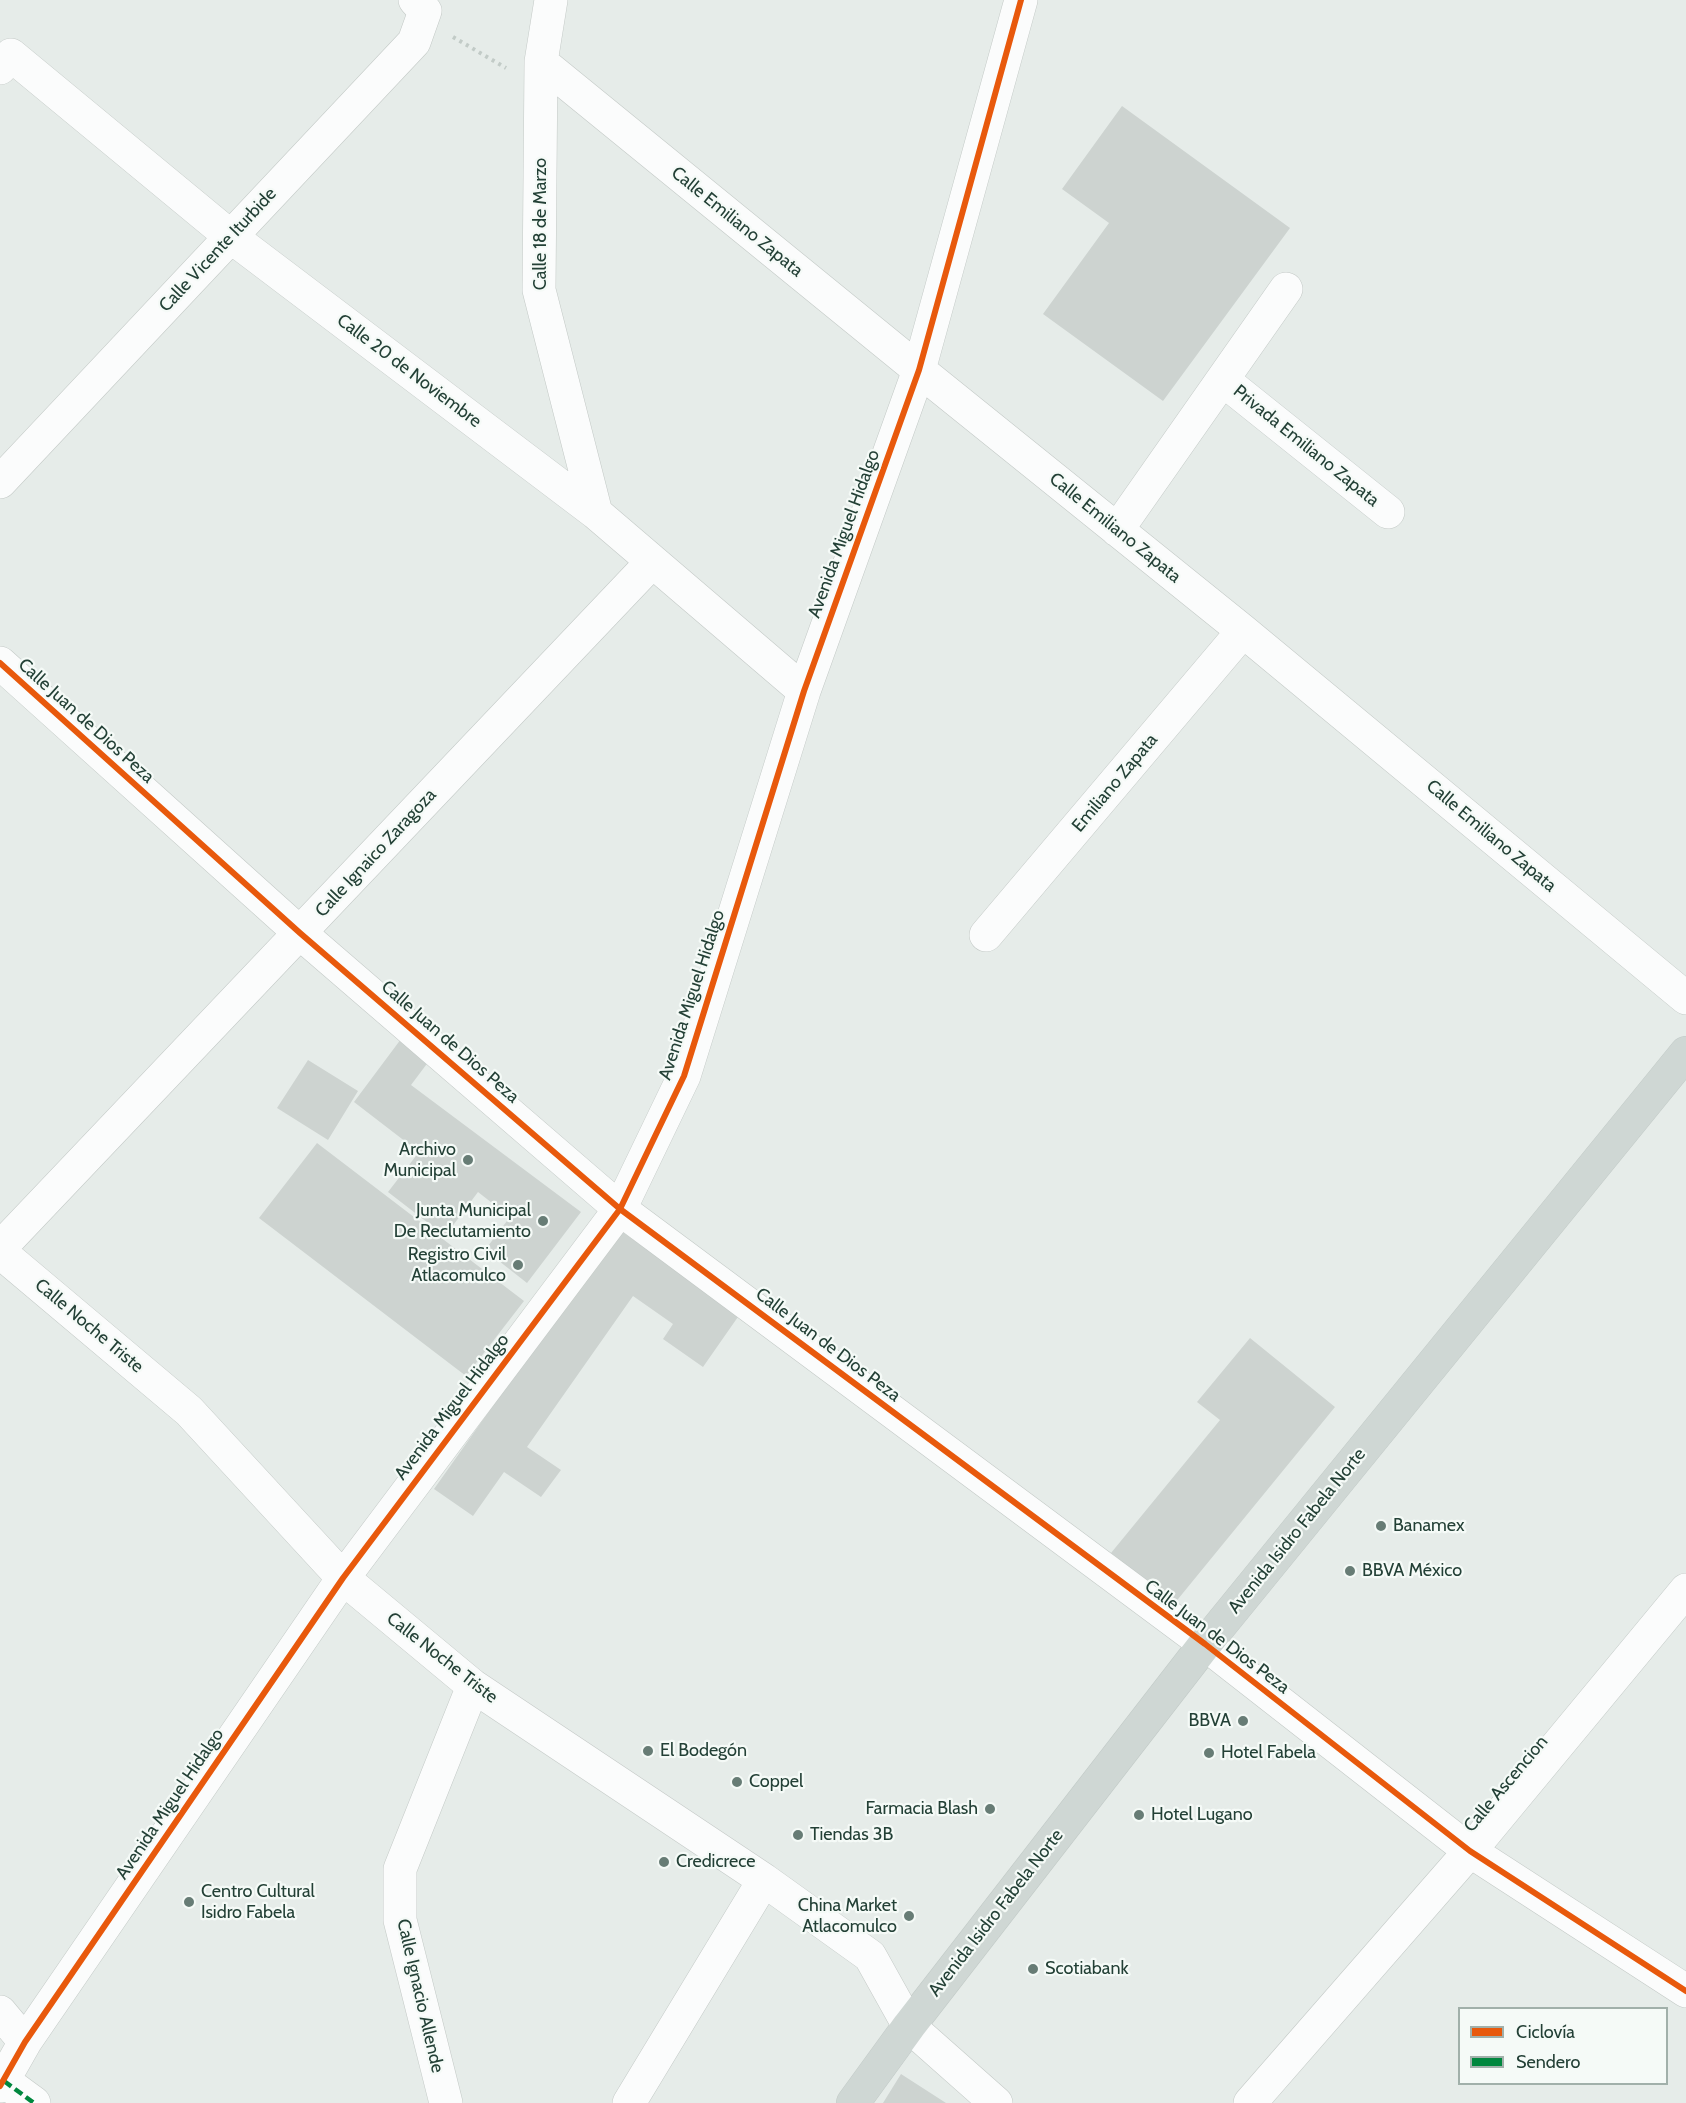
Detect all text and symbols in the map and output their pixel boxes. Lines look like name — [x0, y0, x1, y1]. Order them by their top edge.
street label: Calle 18 de Marzo — [530, 158, 552, 290]
street label: Calle Emiliano Zapata — [667, 162, 807, 282]
street label: Calle Vicente Iturbide — [155, 183, 281, 317]
street label: Calle 20 de Noviembre — [333, 310, 485, 432]
street label: Privada Emiliano Zapata — [1229, 381, 1383, 511]
street label: Avenida Miguel Hidalgo — [804, 447, 884, 621]
street label: Calle Emiliano Zapata — [1045, 468, 1185, 588]
street label: Calle Juan de Dios Peza — [13, 654, 159, 788]
street label: Emiliano Zapata — [1068, 729, 1162, 837]
street label: Calle Emiliano Zapata — [1422, 775, 1560, 897]
street label: Calle Ignaico Zaragoza — [311, 784, 441, 922]
street label: Avenida Miguel Hidalgo — [654, 907, 730, 1083]
street label: Calle Juan de Dios Peza — [377, 976, 523, 1108]
place label: Archivo Municipal — [383, 1139, 456, 1182]
marker: Archivo Municipal — [461, 1153, 475, 1167]
place label: Junta Municipal De Reclutamiento — [394, 1200, 531, 1242]
marker: Junta Municipal De Reclutamiento — [536, 1214, 550, 1228]
place label: Registro Civil Atlacomulco — [408, 1244, 506, 1286]
marker: Registro Civil Atlacomulco — [511, 1258, 525, 1272]
street label: Calle Noche Triste — [30, 1274, 148, 1378]
street label: Calle Juan de Dios Peza — [751, 1283, 905, 1407]
street label: Avenida Miguel Hidalgo — [390, 1330, 514, 1484]
street label: Avenida Isidro Fabela Norte — [1224, 1444, 1370, 1618]
place label: Banamex — [1393, 1515, 1465, 1537]
marker: Banamex — [1374, 1519, 1388, 1533]
place label: BBVA México — [1362, 1560, 1462, 1582]
marker: BBVA México — [1343, 1564, 1357, 1578]
street label: Calle Juan de Dios Peza — [1140, 1575, 1294, 1699]
street label: Calle Noche Triste — [382, 1608, 502, 1708]
place label: BBVA — [1189, 1710, 1231, 1732]
marker: BBVA — [1236, 1714, 1250, 1728]
street label: Avenida Miguel Hidalgo — [112, 1725, 228, 1883]
street label: Calle Ascencion — [1459, 1731, 1553, 1837]
place label: El Bodegón — [660, 1740, 747, 1762]
place label: Hotel Fabela — [1221, 1742, 1316, 1764]
marker: El Bodegón — [641, 1744, 655, 1758]
marker: Hotel Fabela — [1202, 1746, 1216, 1760]
place label: Coppel — [749, 1771, 803, 1793]
marker: Coppel — [730, 1775, 744, 1789]
place label: Farmacia Blash — [865, 1798, 978, 1820]
marker: Farmacia Blash — [983, 1802, 997, 1816]
place label: Hotel Lugano — [1151, 1804, 1253, 1826]
marker: Hotel Lugano — [1132, 1808, 1146, 1822]
place label: Tiendas 3B — [810, 1824, 893, 1846]
street label: Avenida Isidro Fabela Norte — [924, 1825, 1068, 2001]
marker: Tiendas 3B — [791, 1828, 805, 1842]
place label: Credicrece — [676, 1851, 756, 1873]
marker: Credicrece — [657, 1855, 671, 1869]
place label: Centro Cultural Isidro Fabela — [201, 1881, 315, 1924]
marker: Centro Cultural Isidro Fabela — [182, 1895, 196, 1909]
place label: China Market Atlacomulco — [798, 1895, 897, 1938]
marker: China Market Atlacomulco — [902, 1909, 916, 1923]
street label: Calle Ignacio Allende — [392, 1917, 448, 2075]
place label: Scotiabank — [1045, 1958, 1129, 1980]
marker: Scotiabank — [1026, 1962, 1040, 1976]
legend — [1458, 2007, 1668, 2085]
text: Ciclovía — [1516, 2021, 1575, 2043]
text: Sendero — [1516, 2051, 1580, 2073]

